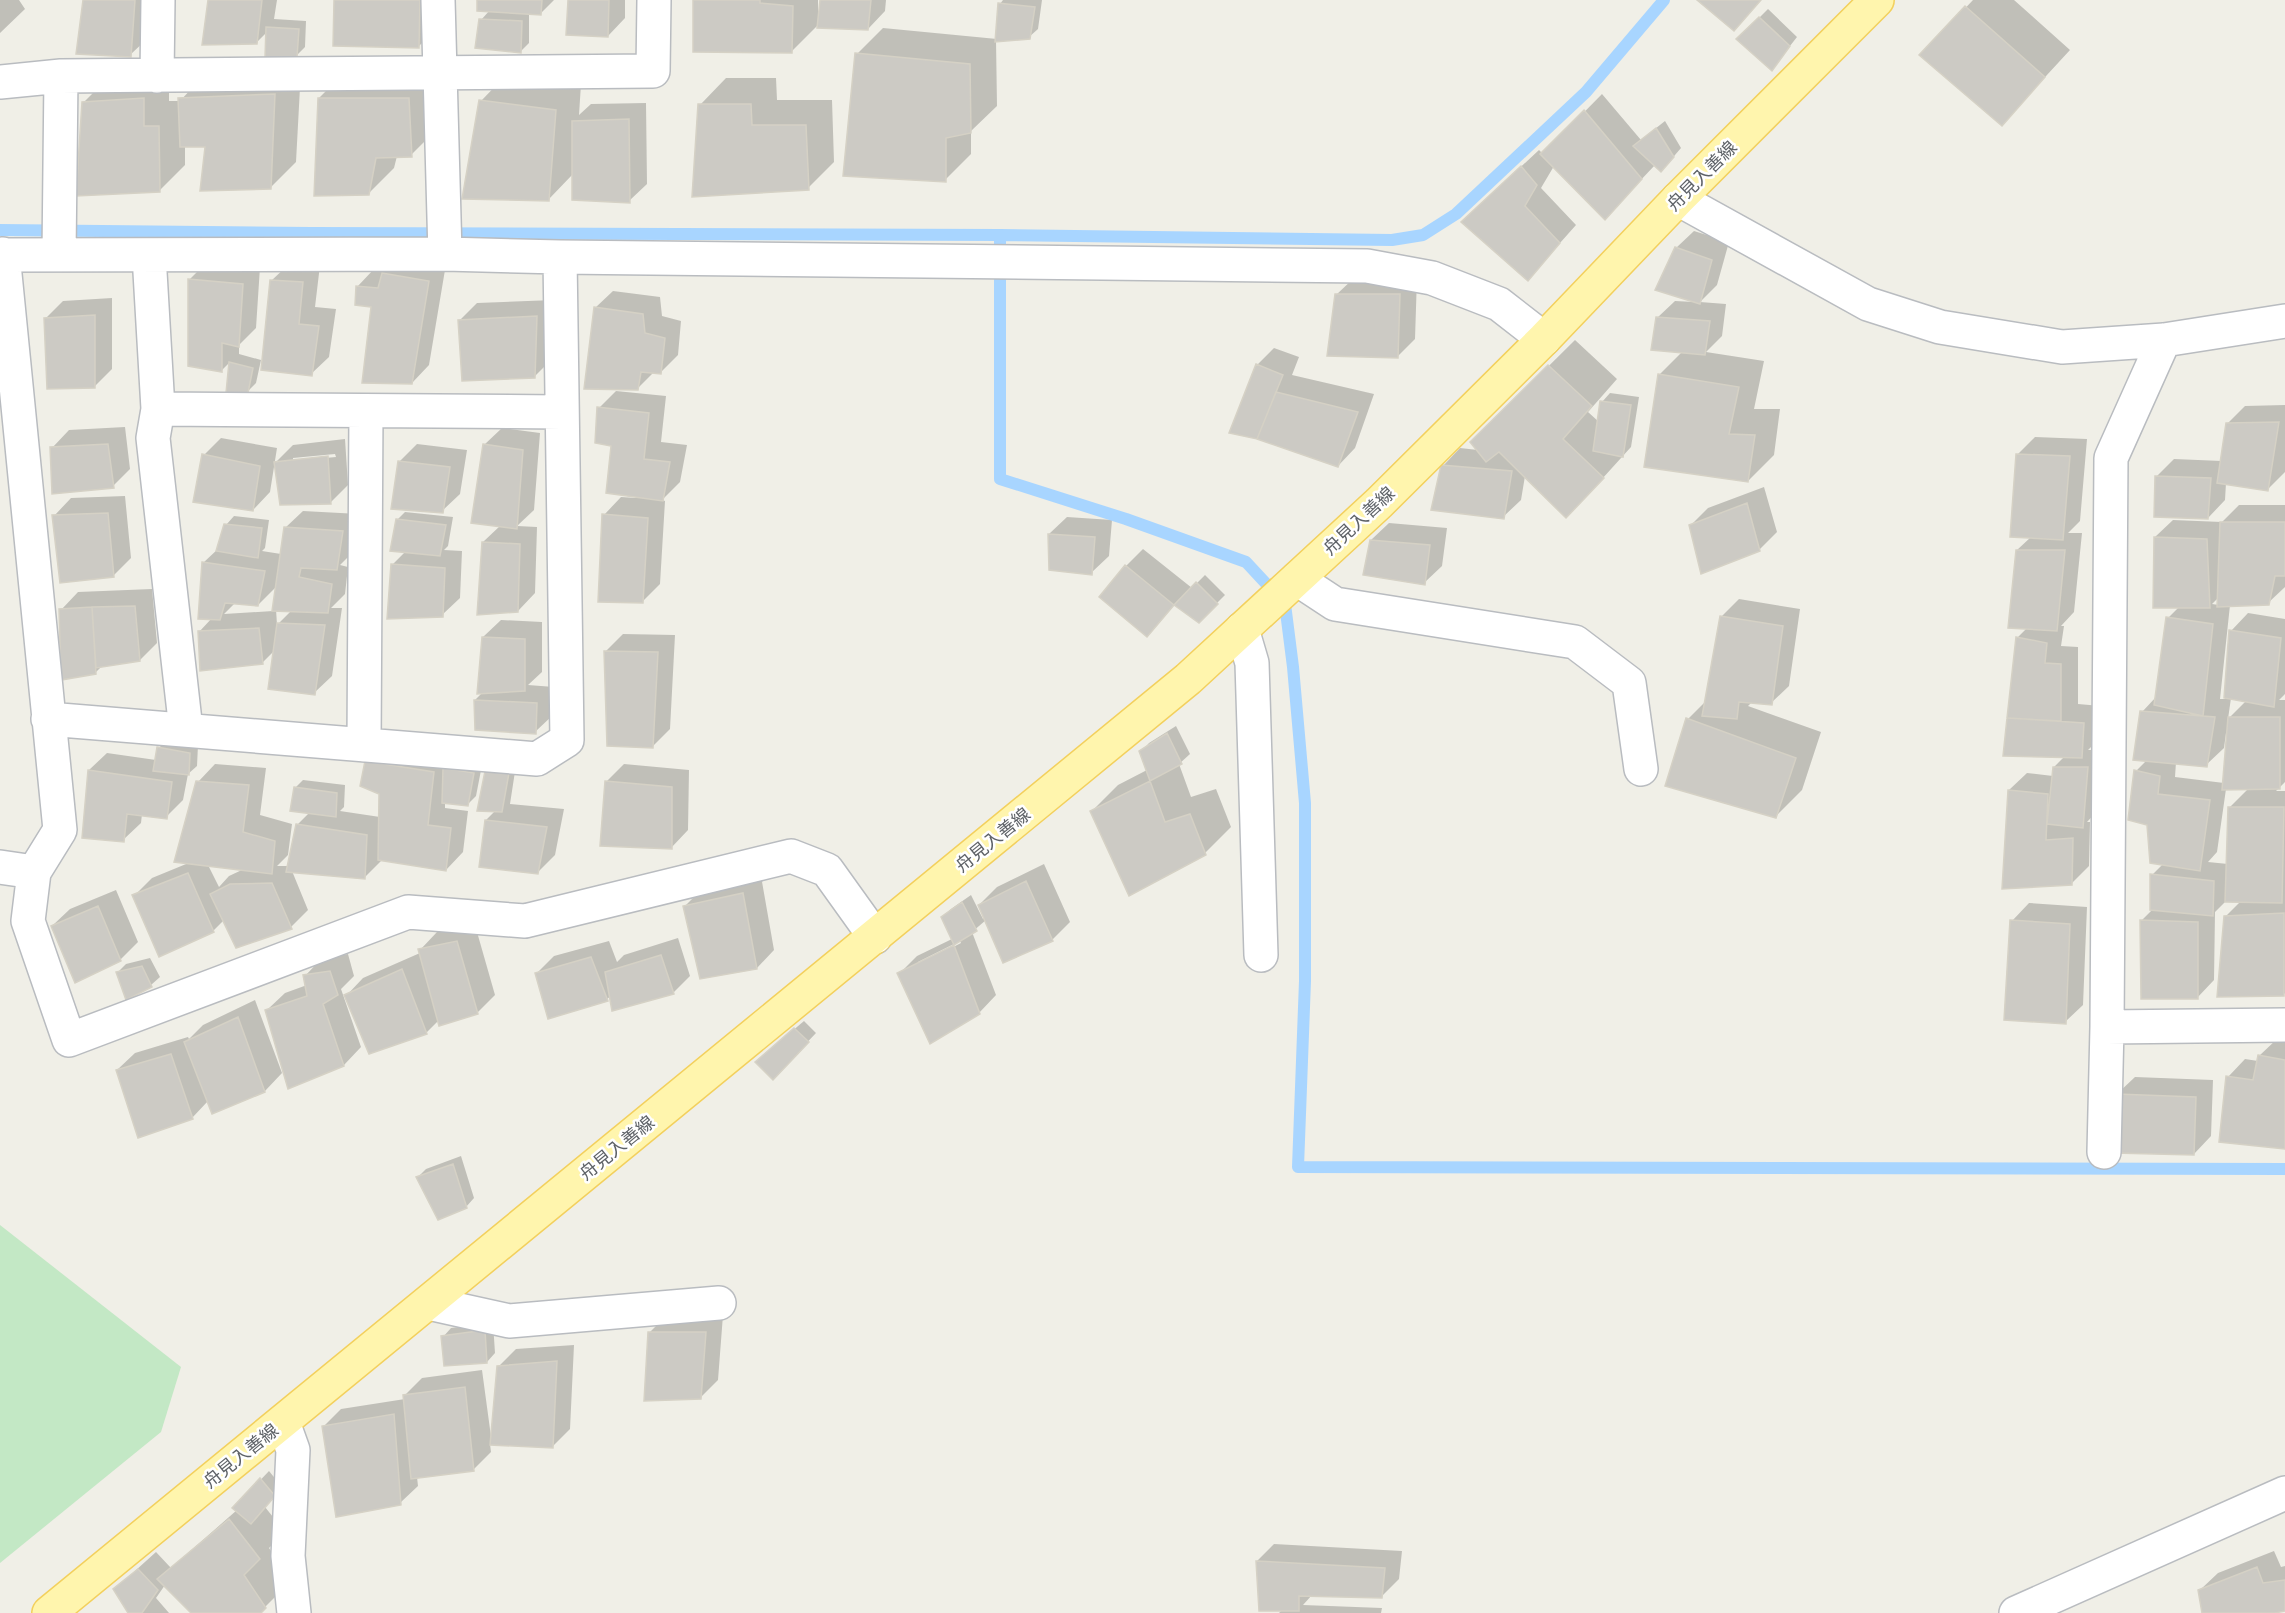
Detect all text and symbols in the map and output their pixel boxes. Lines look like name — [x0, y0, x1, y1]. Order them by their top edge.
street label: 舟見入善線 — [1663, 137, 1741, 215]
street label: 舟見入善線 — [1319, 483, 1399, 559]
street label: 舟見入善線 — [952, 804, 1034, 876]
street label: 舟見入善線 — [576, 1112, 658, 1184]
street label: 舟見入善線 — [200, 1420, 282, 1492]

